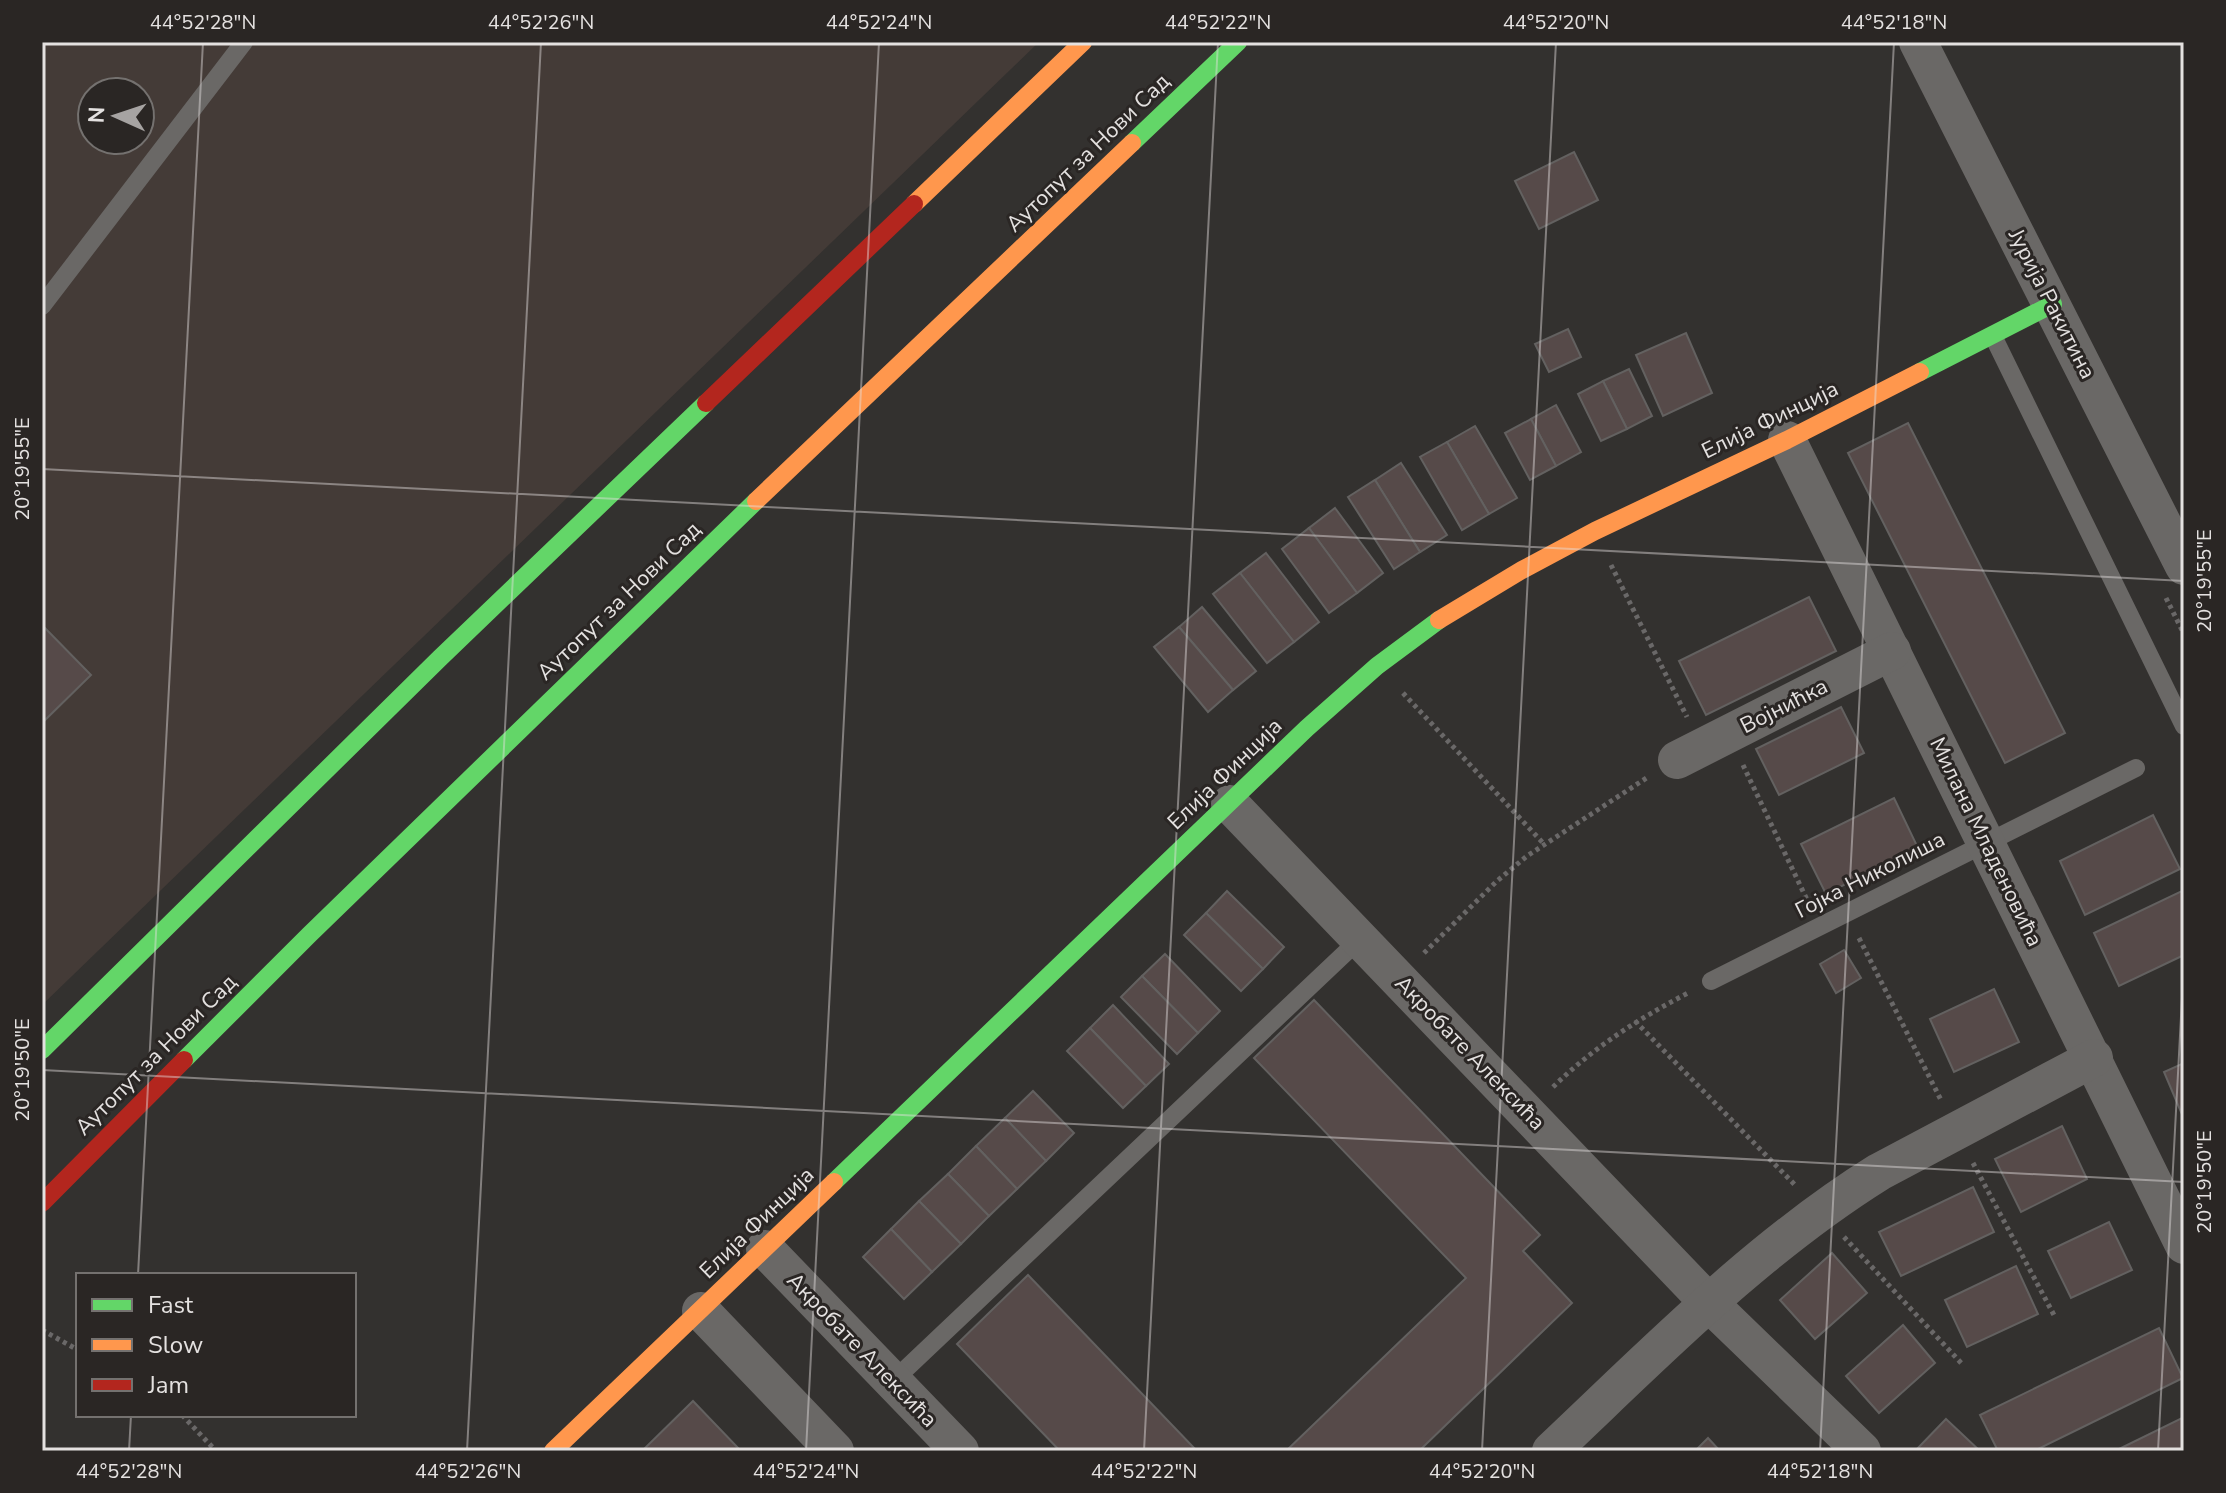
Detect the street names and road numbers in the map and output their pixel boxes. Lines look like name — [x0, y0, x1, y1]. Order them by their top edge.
street label: Аутопут за Нови Сад — [1000, 67, 1176, 239]
street label: Јурија Ракитина — [2001, 223, 2103, 384]
street label: Елија Финција — [1697, 374, 1843, 466]
street label: Аутопут за Нови Сад — [531, 515, 707, 687]
street label: Војнићка — [1735, 671, 1833, 741]
street label: Елија Финција — [1161, 712, 1289, 836]
street label: Милана Младеновића — [1922, 732, 2050, 952]
street label: Гојка Николиша — [1790, 824, 1950, 926]
street label: Аутопут за Нови Сад — [69, 968, 243, 1142]
street label: Акробате Алексића — [1388, 969, 1552, 1137]
street label: Елија Финција — [693, 1161, 821, 1285]
street label: Акробате Алексића — [780, 1266, 944, 1434]

